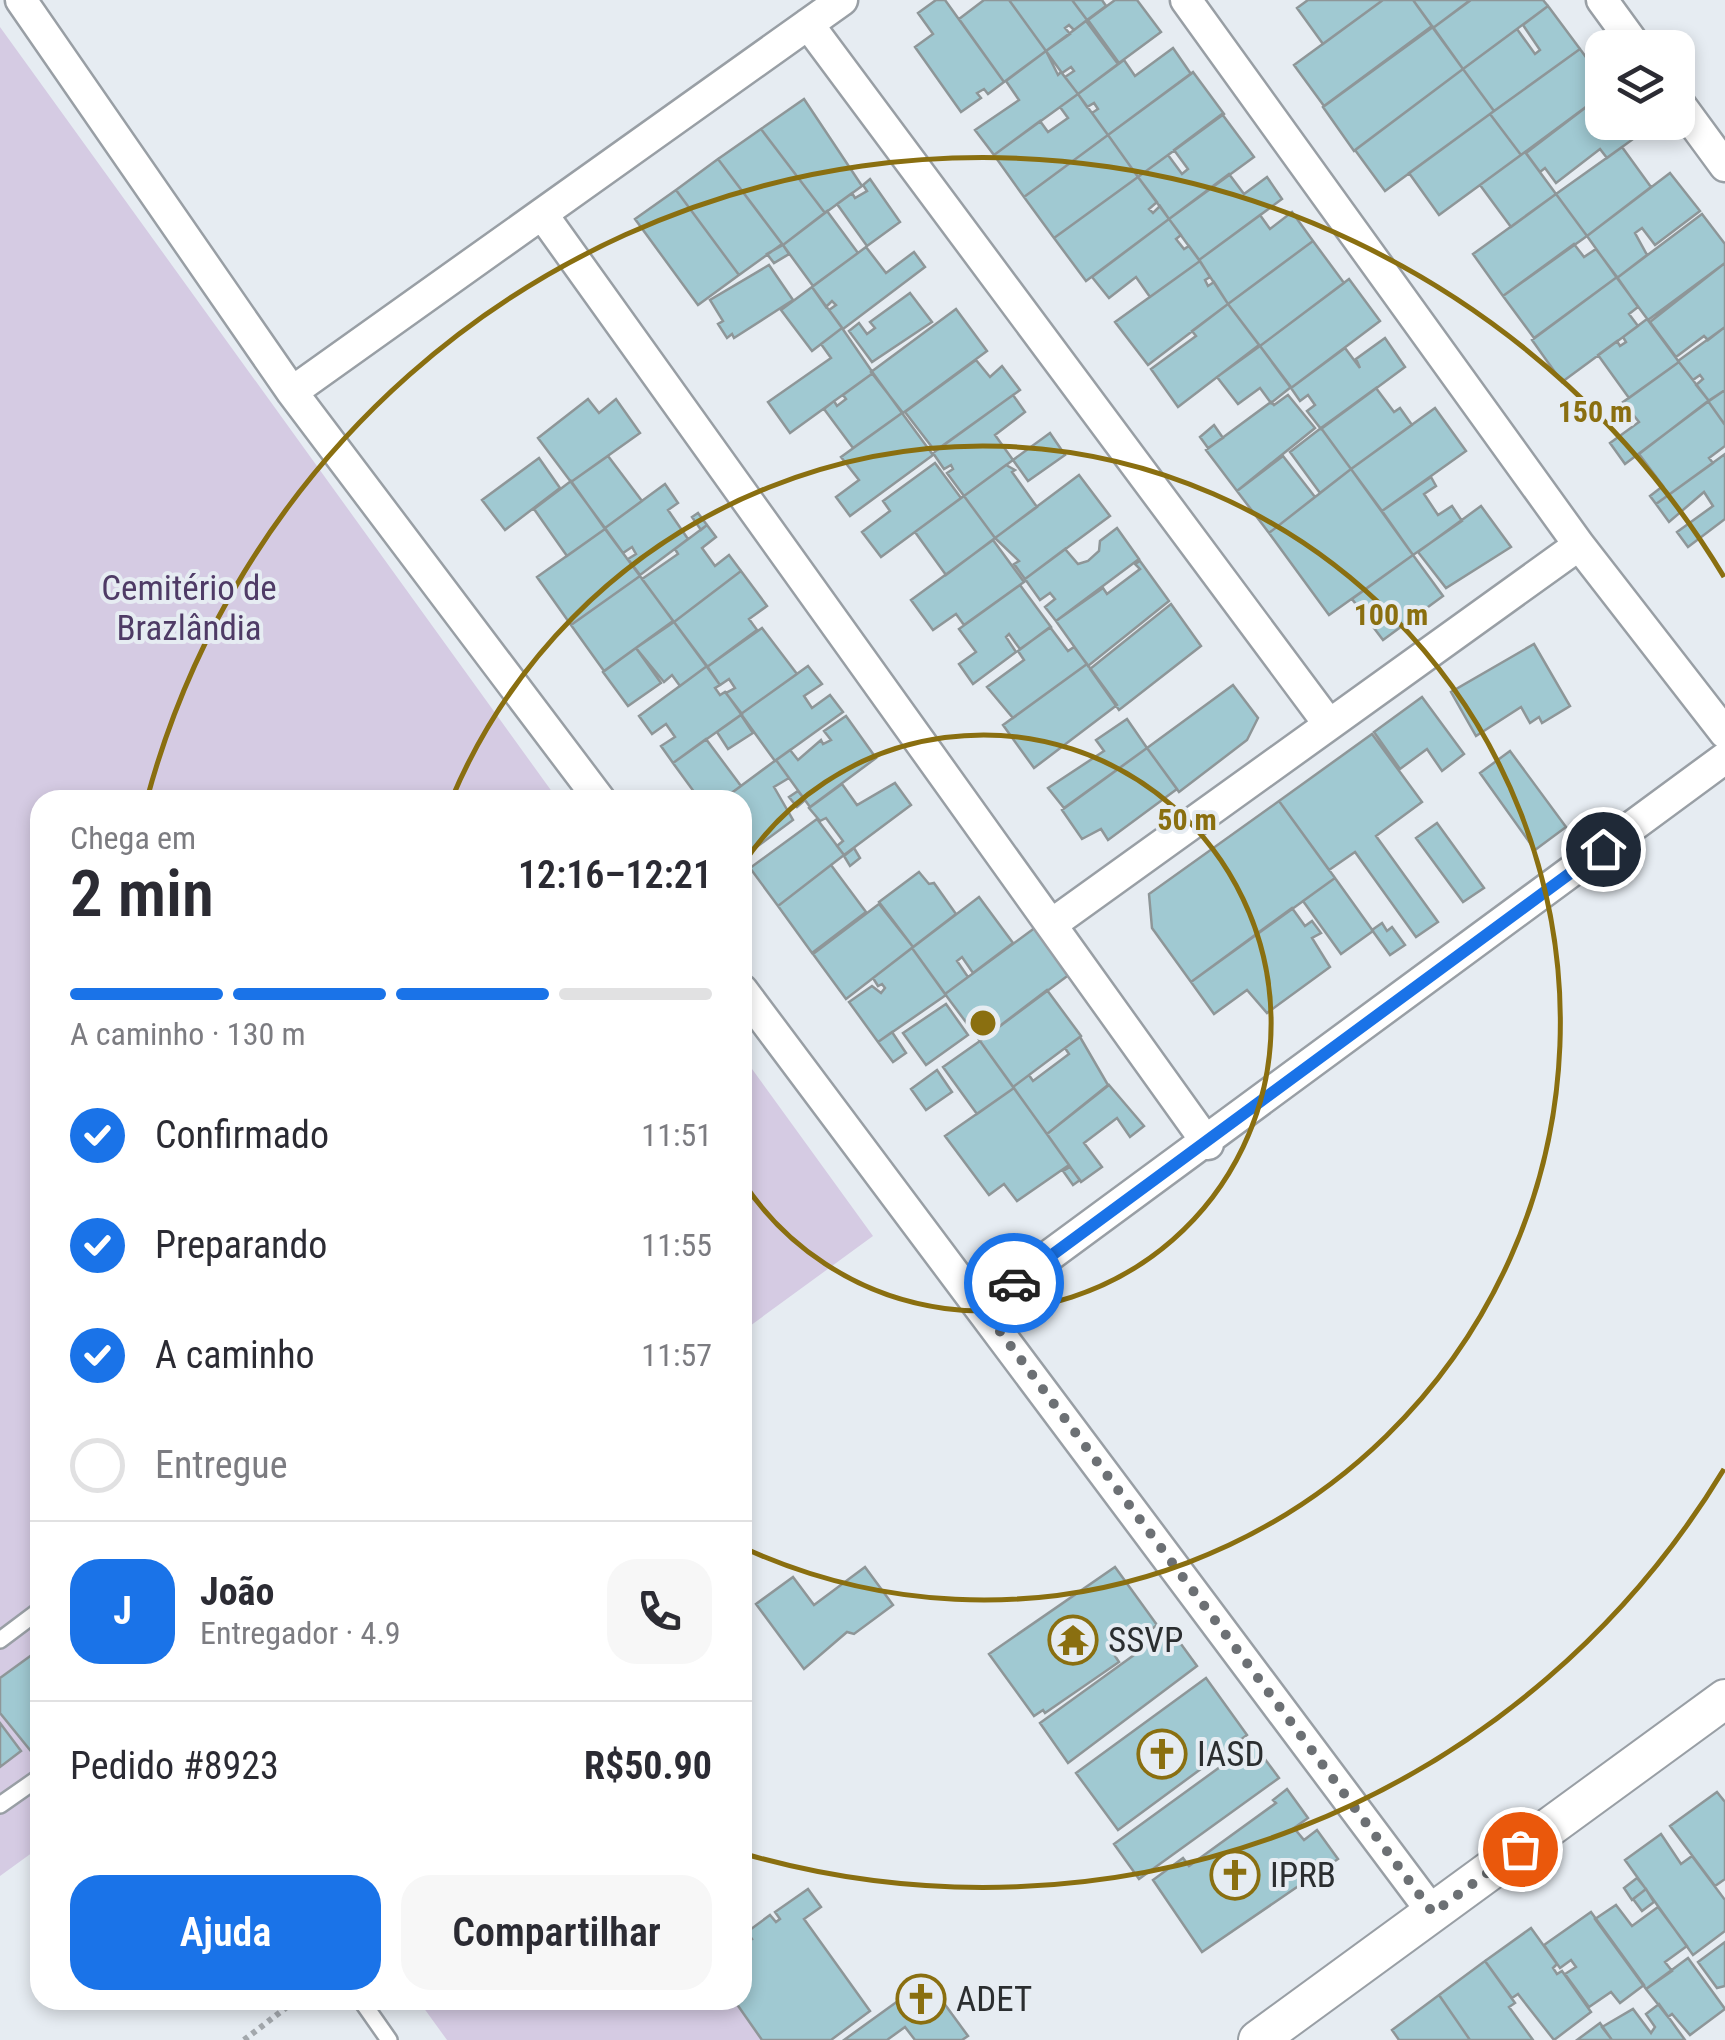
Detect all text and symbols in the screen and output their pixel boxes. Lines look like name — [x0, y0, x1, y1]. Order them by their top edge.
map controls — [1585, 30, 1695, 140]
button: layers — [1585, 30, 1695, 140]
text: 150 m — [1558, 394, 1632, 429]
park label: Cemitério de Brazlândia — [101, 568, 277, 649]
text: 100 m — [1354, 597, 1428, 632]
text: 50 m — [1157, 802, 1217, 837]
pin — [1561, 807, 1646, 892]
text: Chega em — [70, 819, 196, 857]
icon: home — [1576, 822, 1631, 877]
text: 12:16–12:21 — [518, 853, 712, 897]
text: 2 min — [70, 856, 214, 932]
centre of rings — [965, 1005, 1001, 1041]
text: A caminho · 130 m — [70, 1015, 306, 1053]
icon: check — [70, 1108, 125, 1163]
text: Confirmado — [155, 1113, 329, 1157]
text: 11:51 — [641, 1116, 712, 1154]
icon: check — [70, 1218, 125, 1273]
text: Preparando — [155, 1223, 327, 1267]
text: 11:55 — [641, 1226, 712, 1264]
courier — [964, 1233, 1064, 1333]
icon: car — [987, 1256, 1042, 1311]
icon: check — [70, 1328, 125, 1383]
text: A caminho — [155, 1333, 315, 1377]
text: 11:57 — [641, 1336, 712, 1374]
text: Entregue — [155, 1443, 288, 1487]
button: phone — [607, 1559, 712, 1664]
text: João — [200, 1570, 274, 1614]
text: J — [113, 1589, 132, 1633]
text: Entregador · 4.9 — [200, 1614, 401, 1652]
temple icon: SSVP — [1047, 1614, 1099, 1666]
place label: SSVP — [1108, 1620, 1183, 1661]
church icon: IASD — [1136, 1728, 1188, 1780]
place label: IASD — [1197, 1734, 1264, 1775]
text: Pedido #8923 — [70, 1744, 279, 1788]
text: R$50.90 — [584, 1744, 712, 1788]
pin — [1478, 1807, 1563, 1892]
icon: bag — [1493, 1822, 1548, 1877]
church icon: IPRB — [1209, 1849, 1261, 1901]
place label: IPRB — [1270, 1855, 1336, 1896]
button: Ajuda — [70, 1875, 381, 1990]
button: Compartilhar — [401, 1875, 712, 1990]
church icon: ADET — [895, 1973, 947, 2025]
place label: ADET — [956, 1979, 1032, 2020]

